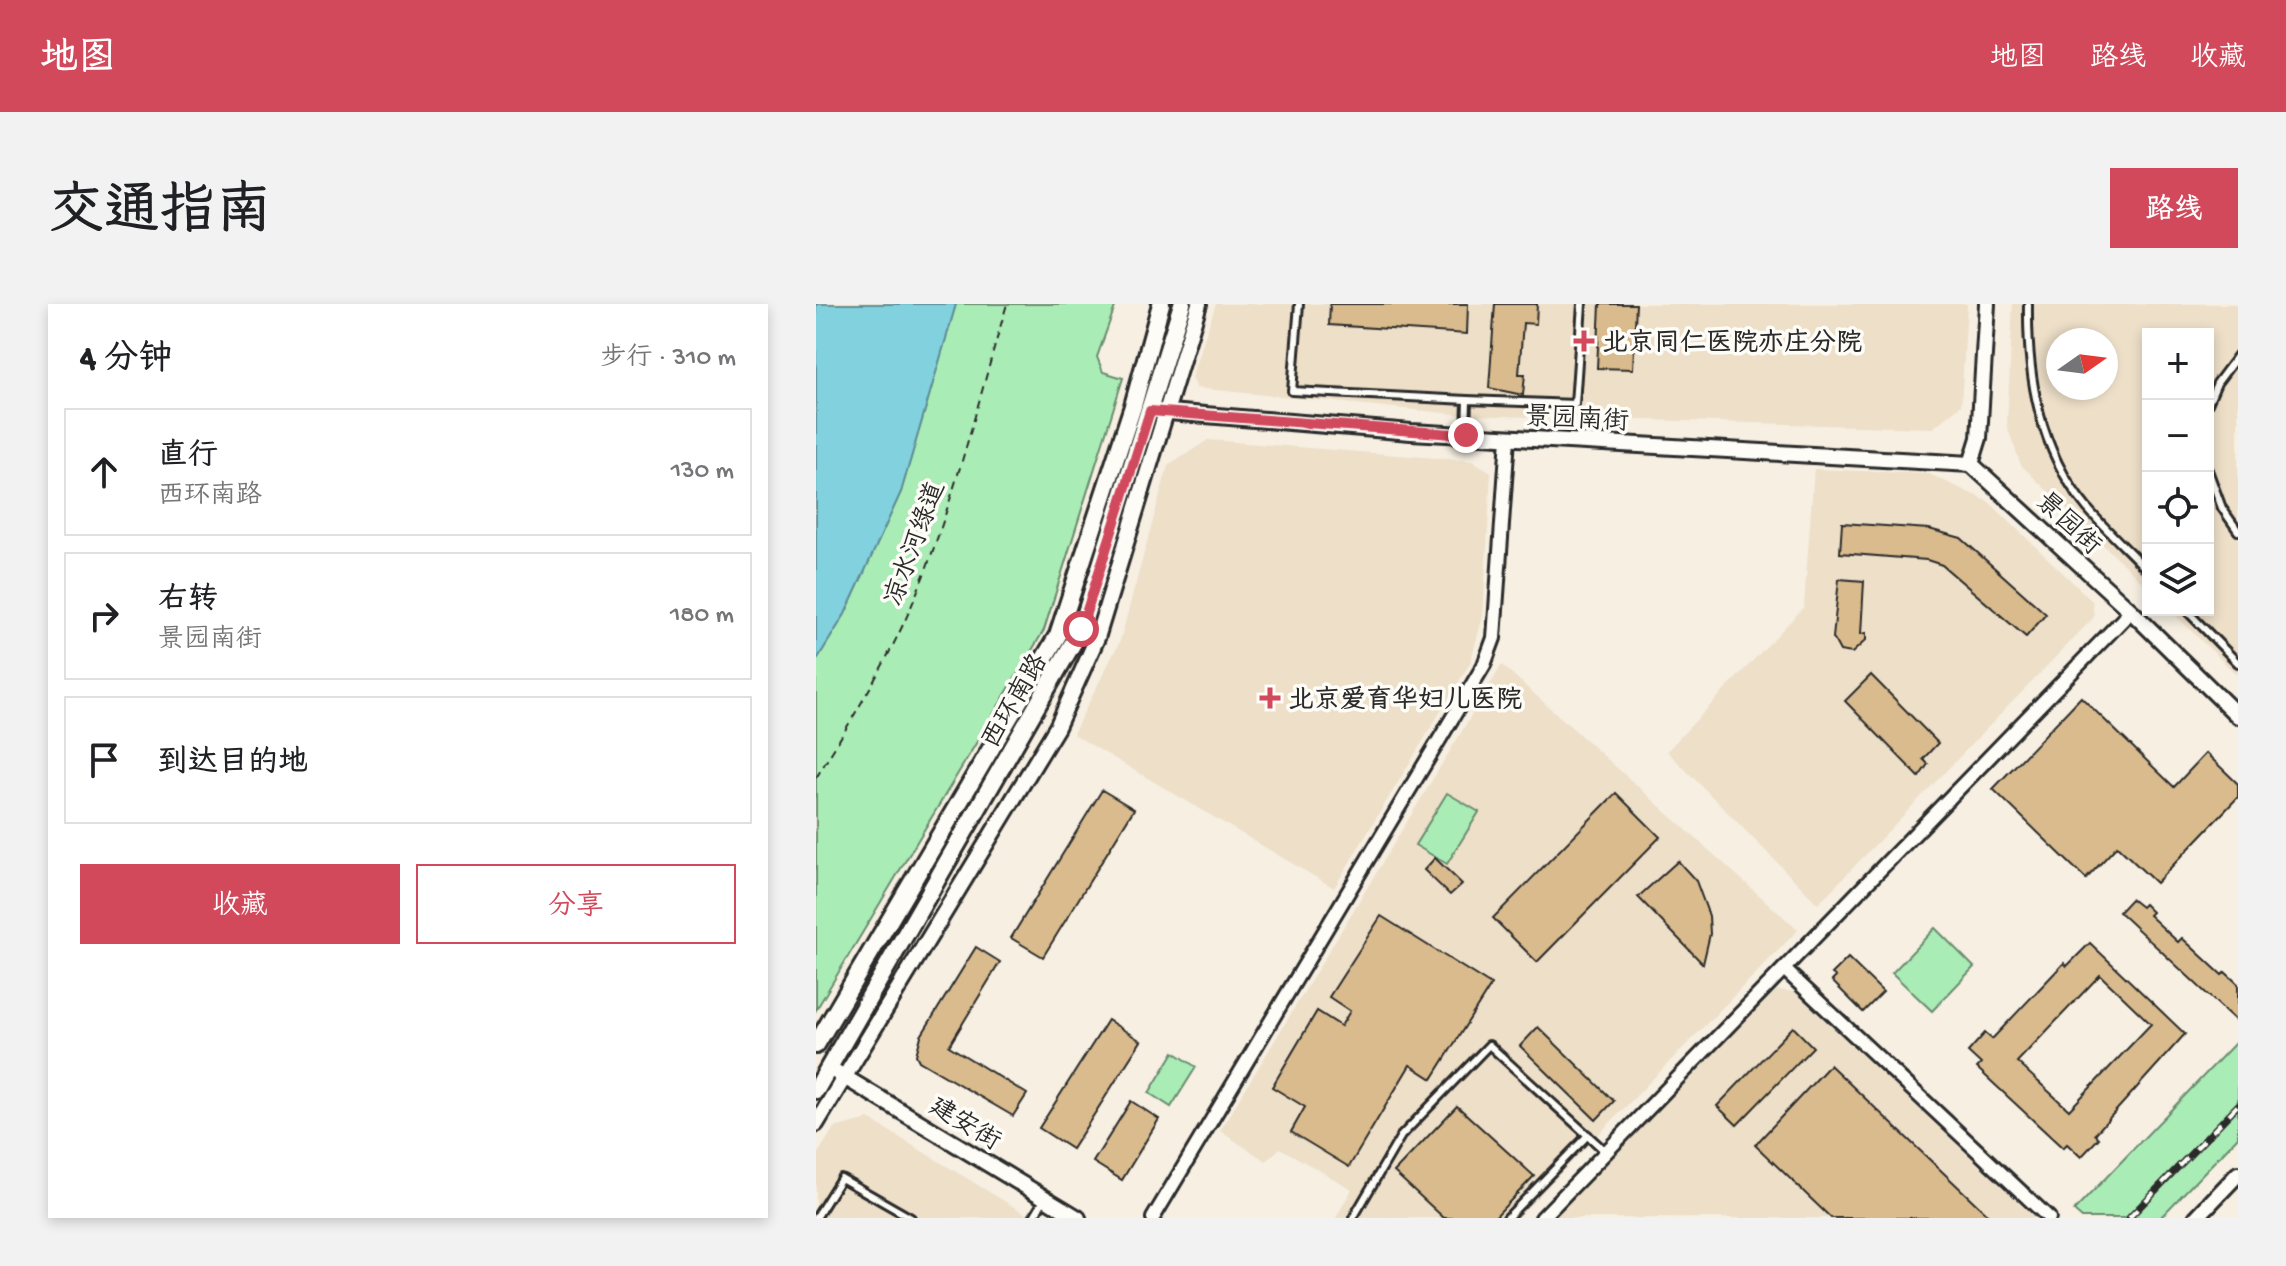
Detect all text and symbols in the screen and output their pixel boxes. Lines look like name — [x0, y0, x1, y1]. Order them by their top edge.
text: 地图 — [40, 39, 116, 83]
text: 地图 — [1990, 43, 2046, 76]
text: 路线 — [2090, 43, 2146, 76]
text: 收藏 — [2190, 43, 2246, 76]
button: 路线 — [2110, 168, 2238, 248]
text: 交通指南 — [48, 183, 272, 249]
place label: 北京同仁医院亦庄分院 — [1602, 328, 1862, 361]
north arrow — [2046, 328, 2118, 400]
map controls — [2142, 328, 2214, 616]
button: + — [2142, 328, 2214, 400]
marker: 北京同仁医院亦庄分院 — [1573, 330, 1595, 352]
text: 4 分钟 — [80, 341, 172, 381]
text: 步行 · 310 m — [600, 344, 736, 375]
button: − — [2142, 400, 2214, 472]
street label: 景园南街 — [1524, 401, 1630, 440]
route end — [1448, 417, 1484, 453]
text: 直行 — [158, 440, 218, 475]
icon: ahead — [82, 450, 126, 494]
text: 130 m — [671, 457, 734, 488]
button: locate — [2142, 472, 2214, 544]
street label: 凉水河绿道 — [879, 477, 954, 611]
text: 西环南路 — [158, 482, 262, 513]
street label: 景园街 — [2028, 487, 2107, 563]
button: layers — [2142, 544, 2214, 616]
text: 右转 — [158, 584, 218, 619]
icon: right — [82, 594, 126, 638]
text: 180 m — [670, 601, 734, 632]
route start — [1063, 611, 1099, 647]
text: 景园南街 — [158, 626, 262, 657]
street label: 西环南路 — [976, 648, 1056, 755]
place label: 北京爱育华妇儿医院 — [1288, 685, 1522, 718]
marker: 北京爱育华妇儿医院 — [1259, 687, 1281, 709]
icon: arrive — [82, 738, 126, 782]
text: 到达目的地 — [158, 747, 308, 782]
button: 收藏 — [80, 864, 400, 944]
button: 分享 — [416, 864, 736, 944]
street label: 建安街 — [922, 1091, 1006, 1159]

